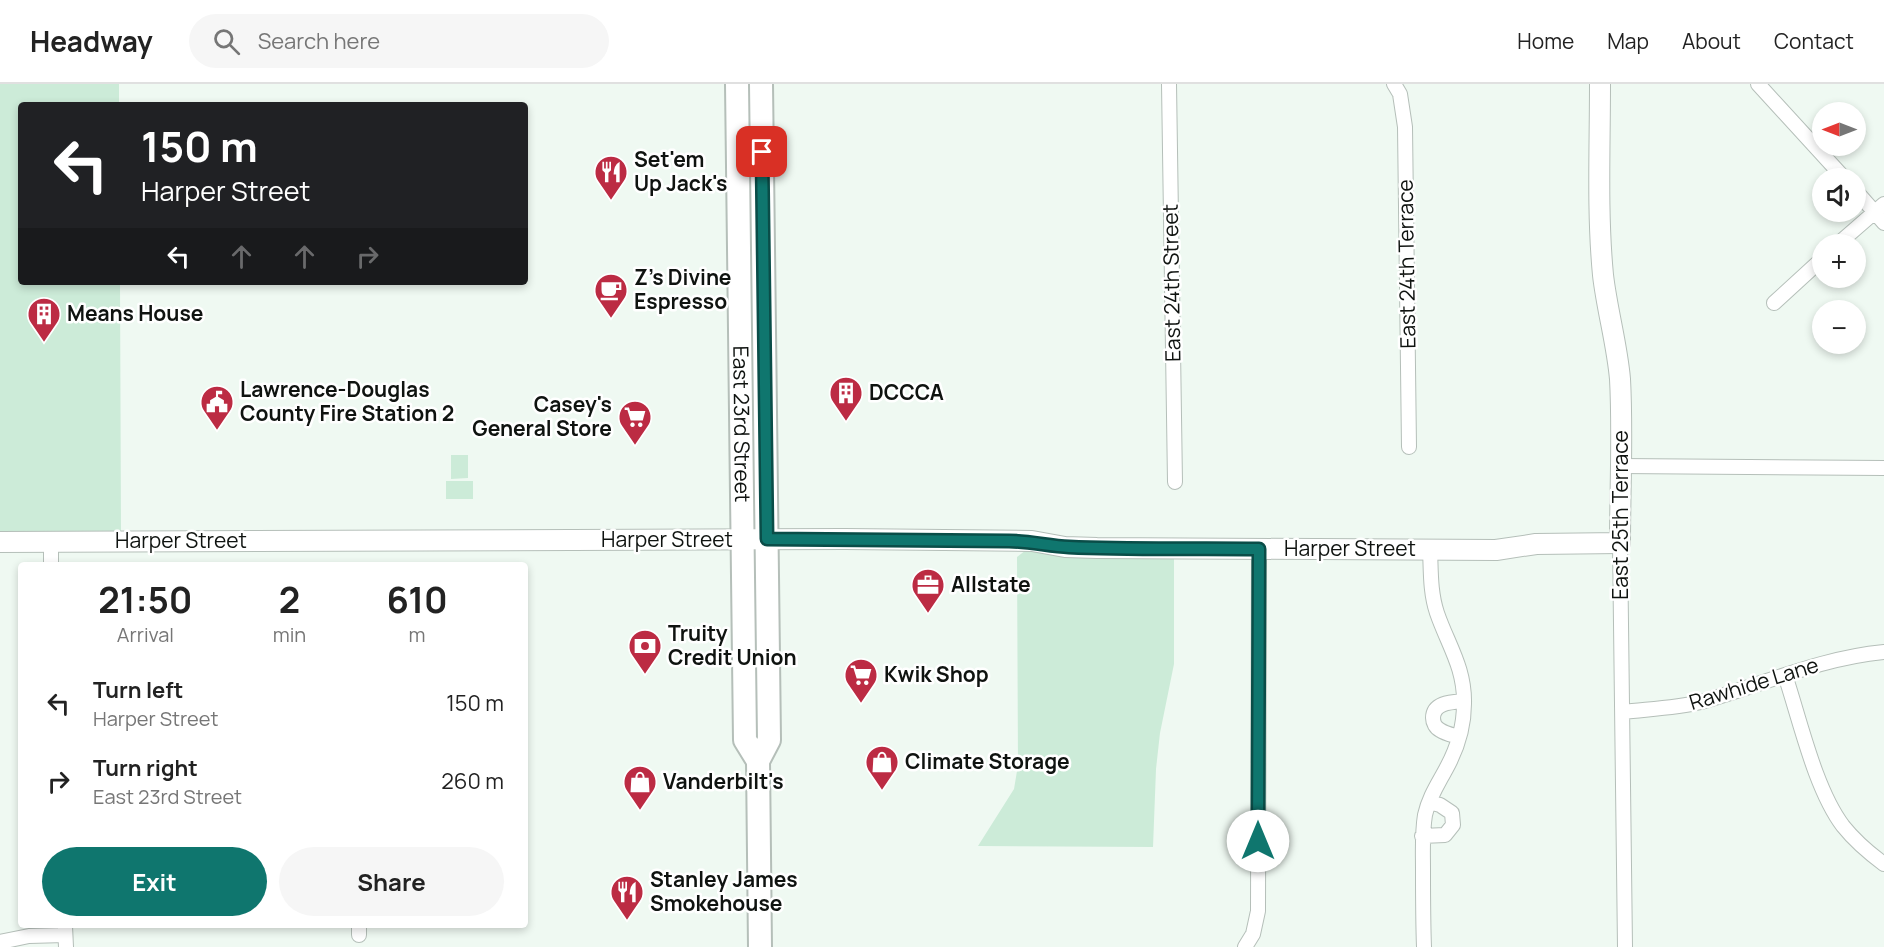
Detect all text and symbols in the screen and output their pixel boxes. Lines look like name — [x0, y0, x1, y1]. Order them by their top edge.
search box — [189, 14, 609, 68]
text: Headway — [30, 22, 153, 60]
icon: search — [210, 25, 243, 58]
text: Search here — [258, 26, 380, 56]
text: Home — [1517, 27, 1574, 55]
text: Map — [1607, 27, 1649, 55]
text: About — [1682, 27, 1741, 55]
text: Contact — [1774, 27, 1854, 55]
north arrow — [1812, 102, 1866, 156]
map controls — [1812, 102, 1866, 354]
text: 150 m — [141, 117, 258, 175]
icon: left — [42, 126, 120, 204]
pin — [736, 126, 787, 177]
icon: arrive — [745, 135, 778, 168]
place label: Set'em Up Jack's — [634, 145, 727, 197]
restaurant icon: Set'em Up Jack's — [593, 154, 629, 201]
button: sound — [1812, 168, 1866, 222]
text: Harper Street — [141, 172, 310, 209]
street label: East 24th Terrace — [1391, 179, 1421, 349]
street label: East 24th Street — [1156, 204, 1186, 362]
button: + — [1812, 234, 1866, 288]
icon: left — [162, 240, 195, 273]
icon: ahead — [225, 240, 258, 273]
icon: ahead — [288, 240, 321, 273]
icon: right — [351, 240, 384, 273]
place label: Z's Divine Espresso — [634, 263, 732, 315]
cafe icon: Z's Divine Espresso — [593, 272, 629, 319]
building icon: Means House — [26, 296, 62, 343]
place label: Means House — [67, 299, 203, 327]
button: − — [1812, 300, 1866, 354]
street label: East 23rd Street — [727, 345, 757, 502]
place label: Lawrence-Douglas County Fire Station 2 — [240, 375, 454, 427]
building icon: DCCCA — [828, 375, 864, 422]
place label: DCCCA — [869, 378, 944, 406]
public building icon: Lawrence-Douglas County Fire Station 2 — [199, 384, 235, 431]
place label: Casey's General Store — [472, 390, 612, 442]
supermarket icon: Casey's General Store — [617, 399, 653, 446]
street label: East 25th Terrace — [1606, 430, 1634, 600]
street label: Harper Street — [601, 525, 733, 553]
street label: Harper Street — [115, 526, 247, 554]
street label: Harper Street — [1284, 534, 1416, 562]
office icon: Allstate — [910, 567, 946, 614]
place label: Allstate — [951, 570, 1031, 598]
text: 21:50 — [98, 575, 193, 624]
text: 2 — [279, 575, 300, 624]
text: 610 — [386, 575, 448, 624]
place label: Truity Credit Union — [668, 619, 797, 671]
text: Arrival — [117, 621, 174, 648]
text: min — [273, 621, 306, 648]
text: m — [409, 621, 426, 648]
bank icon: Truity Credit Union — [627, 628, 663, 675]
street label: Rawhide Lane — [1686, 650, 1822, 716]
supermarket icon: Kwik Shop — [843, 657, 879, 704]
place label: Kwik Shop — [884, 660, 989, 688]
text: Turn left — [93, 675, 183, 705]
icon: left — [42, 687, 75, 720]
text: 150 m — [446, 688, 504, 718]
text: Harper Street — [93, 705, 219, 732]
shop icon: Climate Storage — [864, 744, 900, 791]
place label: Climate Storage — [905, 747, 1070, 775]
text: Turn right — [93, 753, 198, 783]
shop icon: Vanderbilt's — [622, 764, 658, 811]
icon: right — [42, 765, 75, 798]
text: 260 m — [441, 766, 504, 796]
place label: Vanderbilt's — [663, 767, 784, 795]
text: East 23rd Street — [93, 783, 242, 810]
position arrow — [1226, 809, 1290, 873]
button: Exit — [42, 847, 267, 916]
button: Share — [279, 847, 504, 916]
place label: Stanley James Smokehouse — [650, 865, 798, 917]
restaurant icon: Stanley James Smokehouse — [609, 874, 645, 921]

